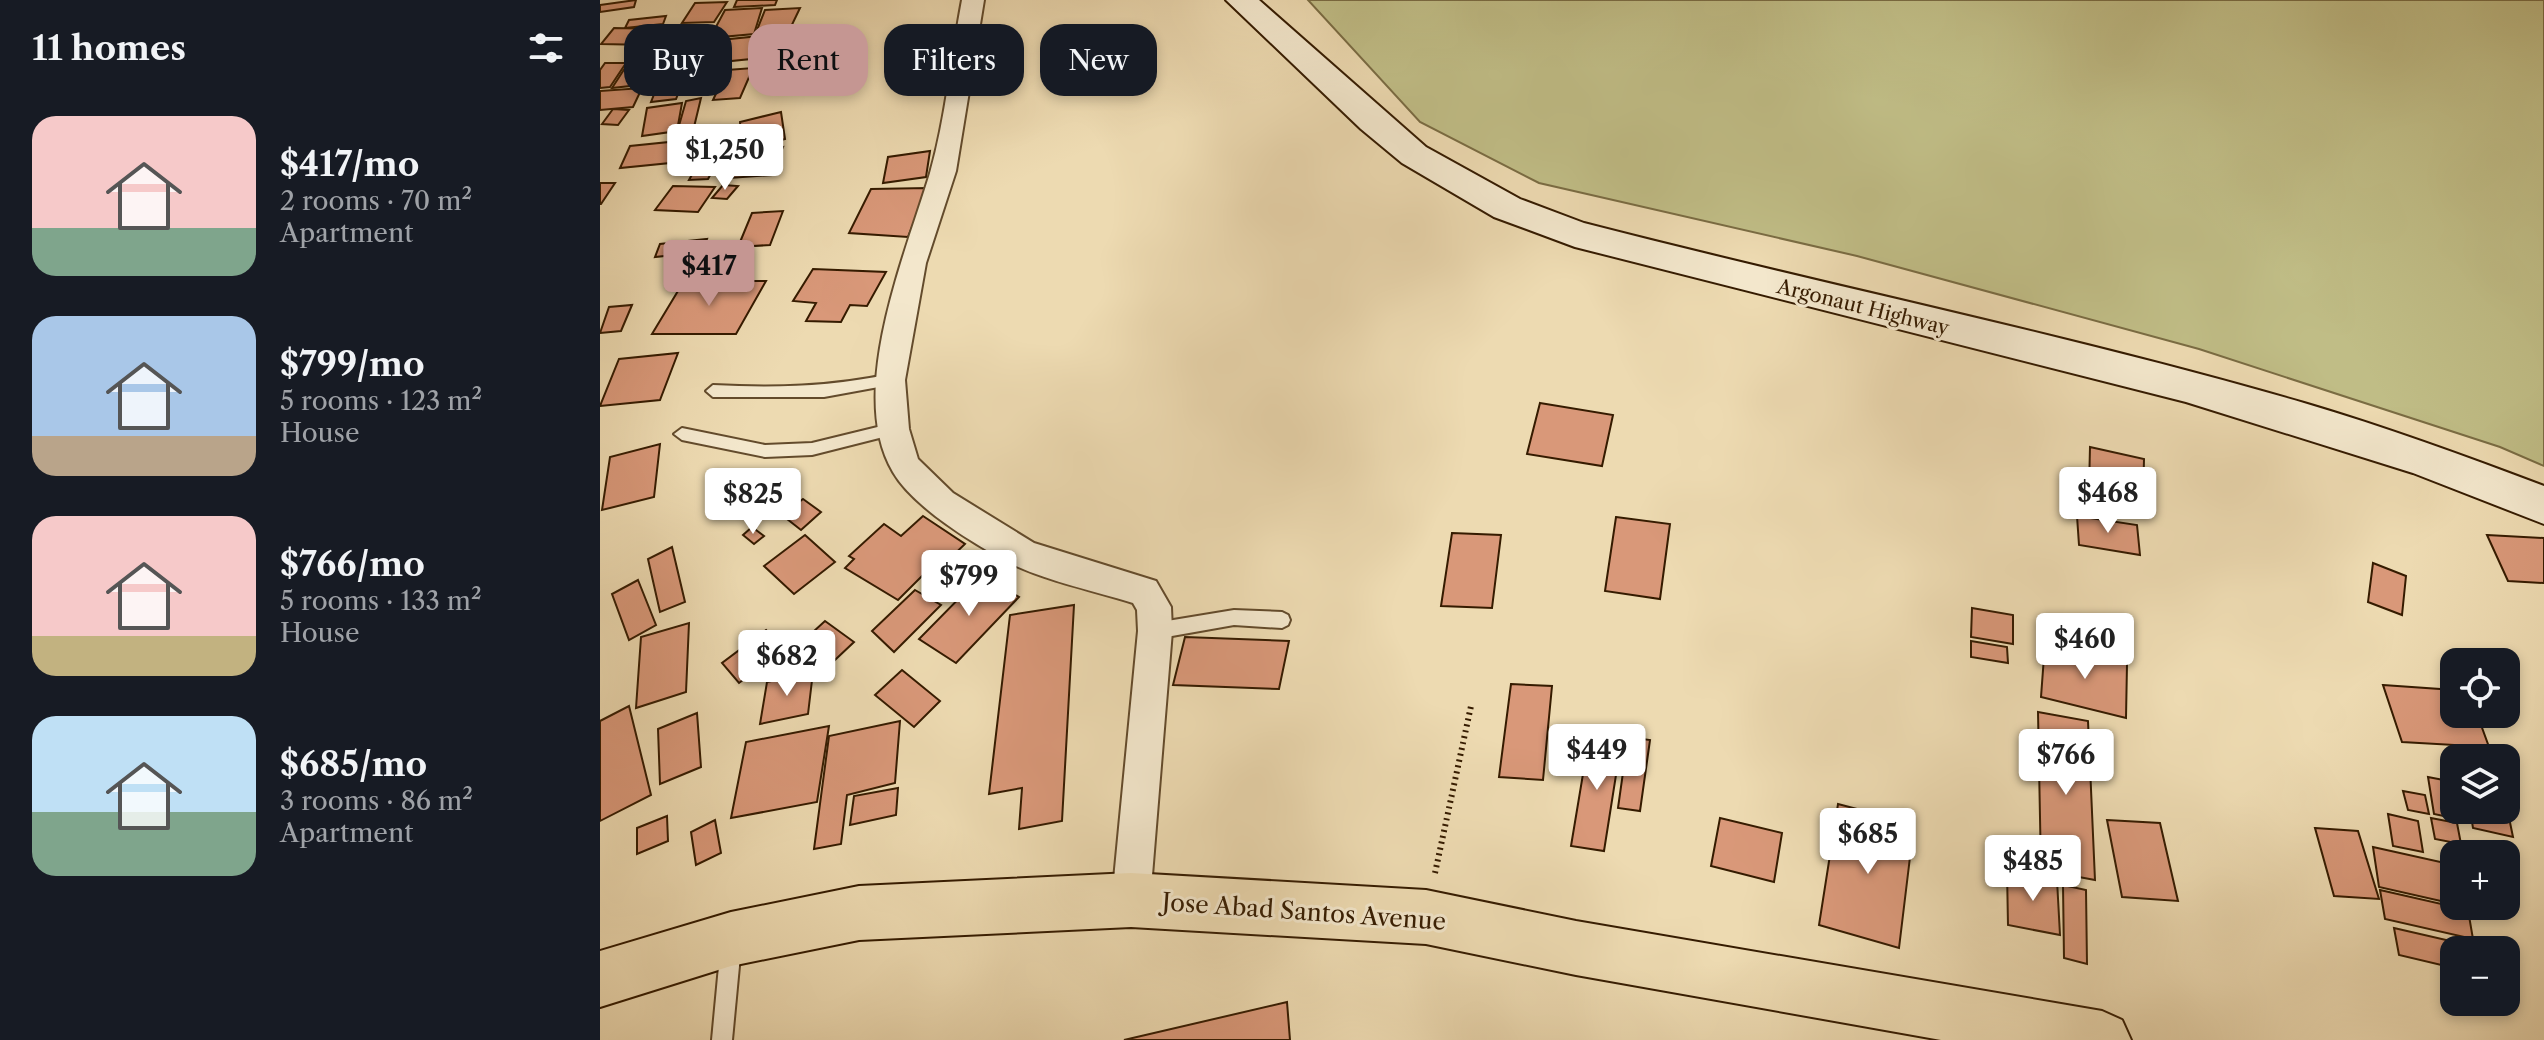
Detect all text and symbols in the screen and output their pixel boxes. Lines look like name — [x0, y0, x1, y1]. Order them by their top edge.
chip: Buy — [624, 24, 732, 96]
chip: Rent — [748, 24, 868, 96]
chip: Filters — [884, 24, 1024, 96]
chip: New — [1040, 24, 1157, 96]
icon: filters — [524, 26, 568, 70]
text: 11 homes — [32, 27, 186, 69]
pin: $1,250 — [660, 124, 790, 192]
text: $1,250 — [685, 134, 765, 166]
text: $417/mo — [280, 143, 419, 185]
icon: home — [96, 148, 192, 244]
text: 2 rooms · 70 m² — [280, 185, 472, 217]
text: Apartment — [280, 217, 413, 249]
pin: $417 — [662, 240, 756, 308]
text: $417 — [681, 250, 737, 282]
street label: Argonaut Highway — [1773, 274, 1952, 340]
text: $799/mo — [280, 343, 425, 385]
icon: home — [96, 348, 192, 444]
text: 5 rooms · 123 m² — [280, 385, 482, 417]
text: House — [280, 417, 360, 449]
pin: $468 — [2061, 467, 2155, 535]
pin: $825 — [706, 468, 800, 536]
text: $468 — [2077, 477, 2139, 509]
text: $825 — [723, 478, 783, 510]
text: $766/mo — [280, 543, 425, 585]
icon: home — [96, 548, 192, 644]
pin: $799 — [922, 550, 1016, 618]
text: $799 — [939, 560, 999, 592]
text: 5 rooms · 133 m² — [280, 585, 482, 617]
pin: $460 — [2038, 613, 2132, 681]
text: House — [280, 617, 360, 649]
text: $460 — [2054, 623, 2116, 655]
pin: $682 — [740, 630, 834, 698]
text: $682 — [756, 640, 818, 672]
map controls — [2440, 648, 2520, 1016]
button: locate — [2440, 648, 2520, 728]
pin: $449 — [1550, 724, 1644, 792]
pin: $766 — [2019, 729, 2113, 797]
text: $449 — [1567, 734, 1627, 766]
text: $766 — [2037, 739, 2095, 771]
text: $685/mo — [280, 743, 427, 785]
button: layers — [2440, 744, 2520, 824]
icon: home — [96, 748, 192, 844]
text: 3 rooms · 86 m² — [280, 785, 473, 817]
pin: $685 — [1821, 808, 1915, 876]
text: Apartment — [280, 817, 413, 849]
text: $685 — [1838, 818, 1898, 850]
pin: $485 — [1986, 835, 2080, 903]
button: + — [2440, 840, 2520, 920]
text: $485 — [2003, 845, 2063, 877]
street label: Jose Abad Santos Avenue — [1157, 887, 1447, 936]
button: − — [2440, 936, 2520, 1016]

